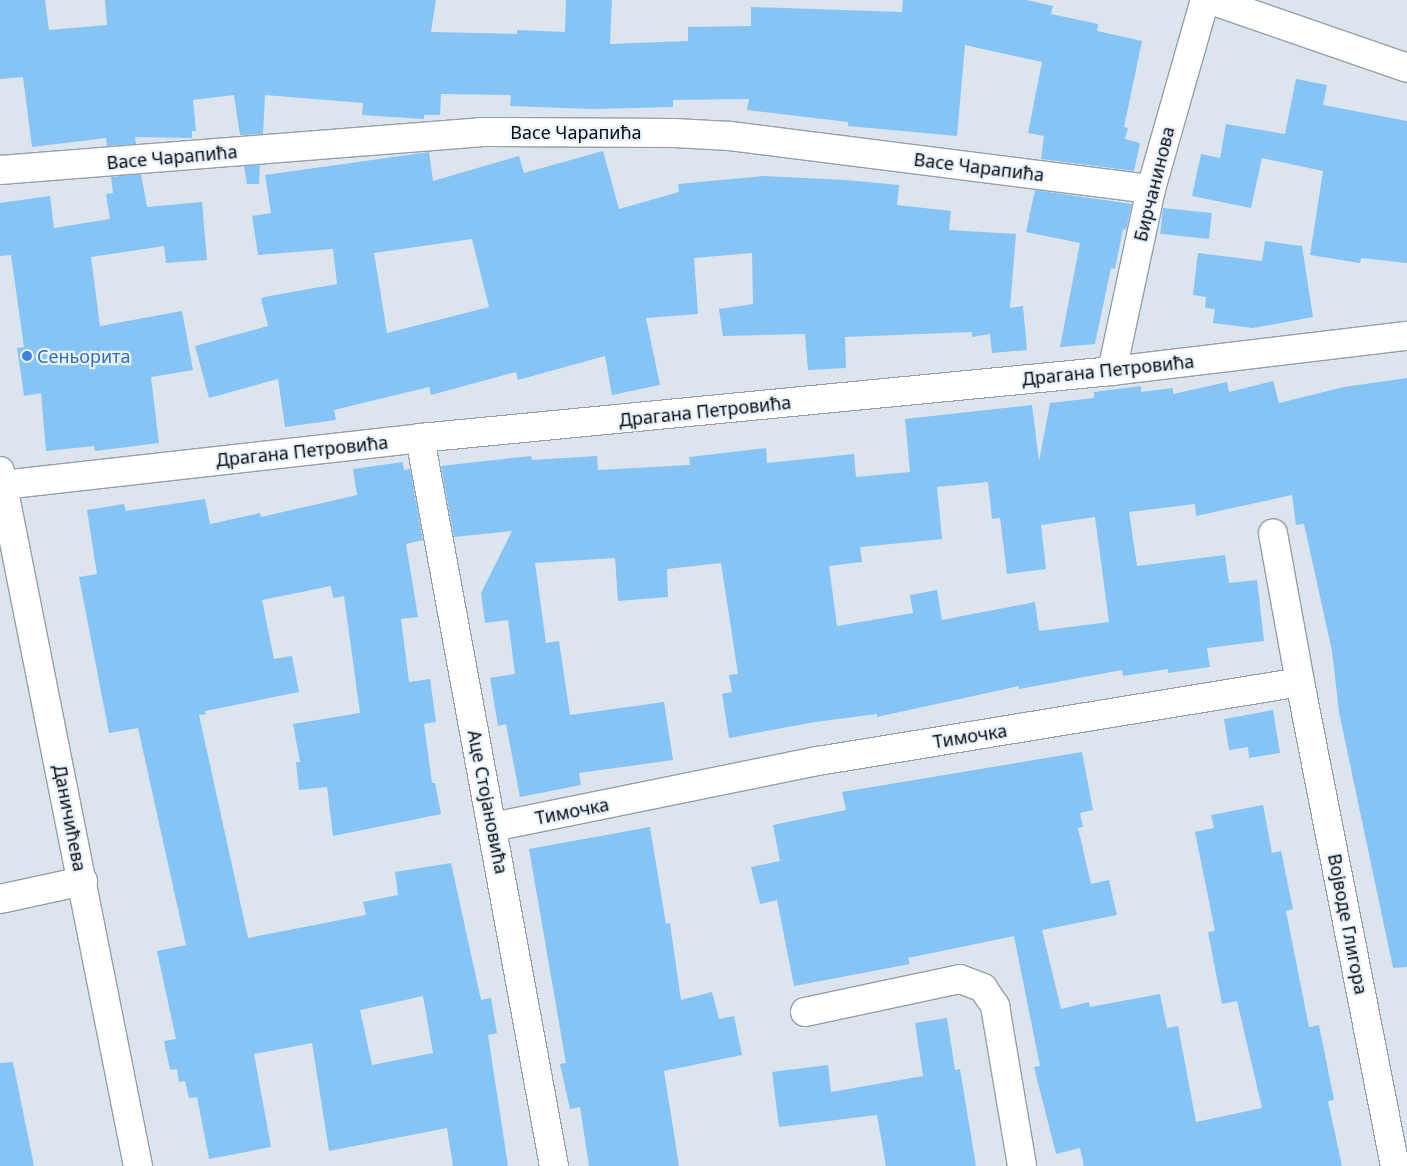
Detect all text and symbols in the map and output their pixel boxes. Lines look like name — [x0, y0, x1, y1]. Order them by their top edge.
street label: Васе Чарапића — [510, 121, 642, 143]
street label: Бирчанинова — [1129, 124, 1179, 244]
street label: Васе Чарапића — [106, 141, 238, 173]
street label: Васе Чарапића — [913, 148, 1045, 186]
place label: Сеньорита — [37, 345, 130, 367]
marker: Сеньорита — [21, 350, 33, 362]
street label: Драгана Петровића — [1021, 350, 1195, 390]
street label: Драгана Петровића — [618, 391, 792, 431]
street label: Драгана Петровића — [215, 431, 389, 471]
street label: Тимочка — [931, 719, 1009, 753]
street label: Аце Стојановића — [463, 728, 513, 876]
street label: Даничићева — [49, 763, 91, 873]
street label: Тимочка — [533, 793, 611, 829]
street label: Војводе Глигора — [1324, 852, 1372, 996]

